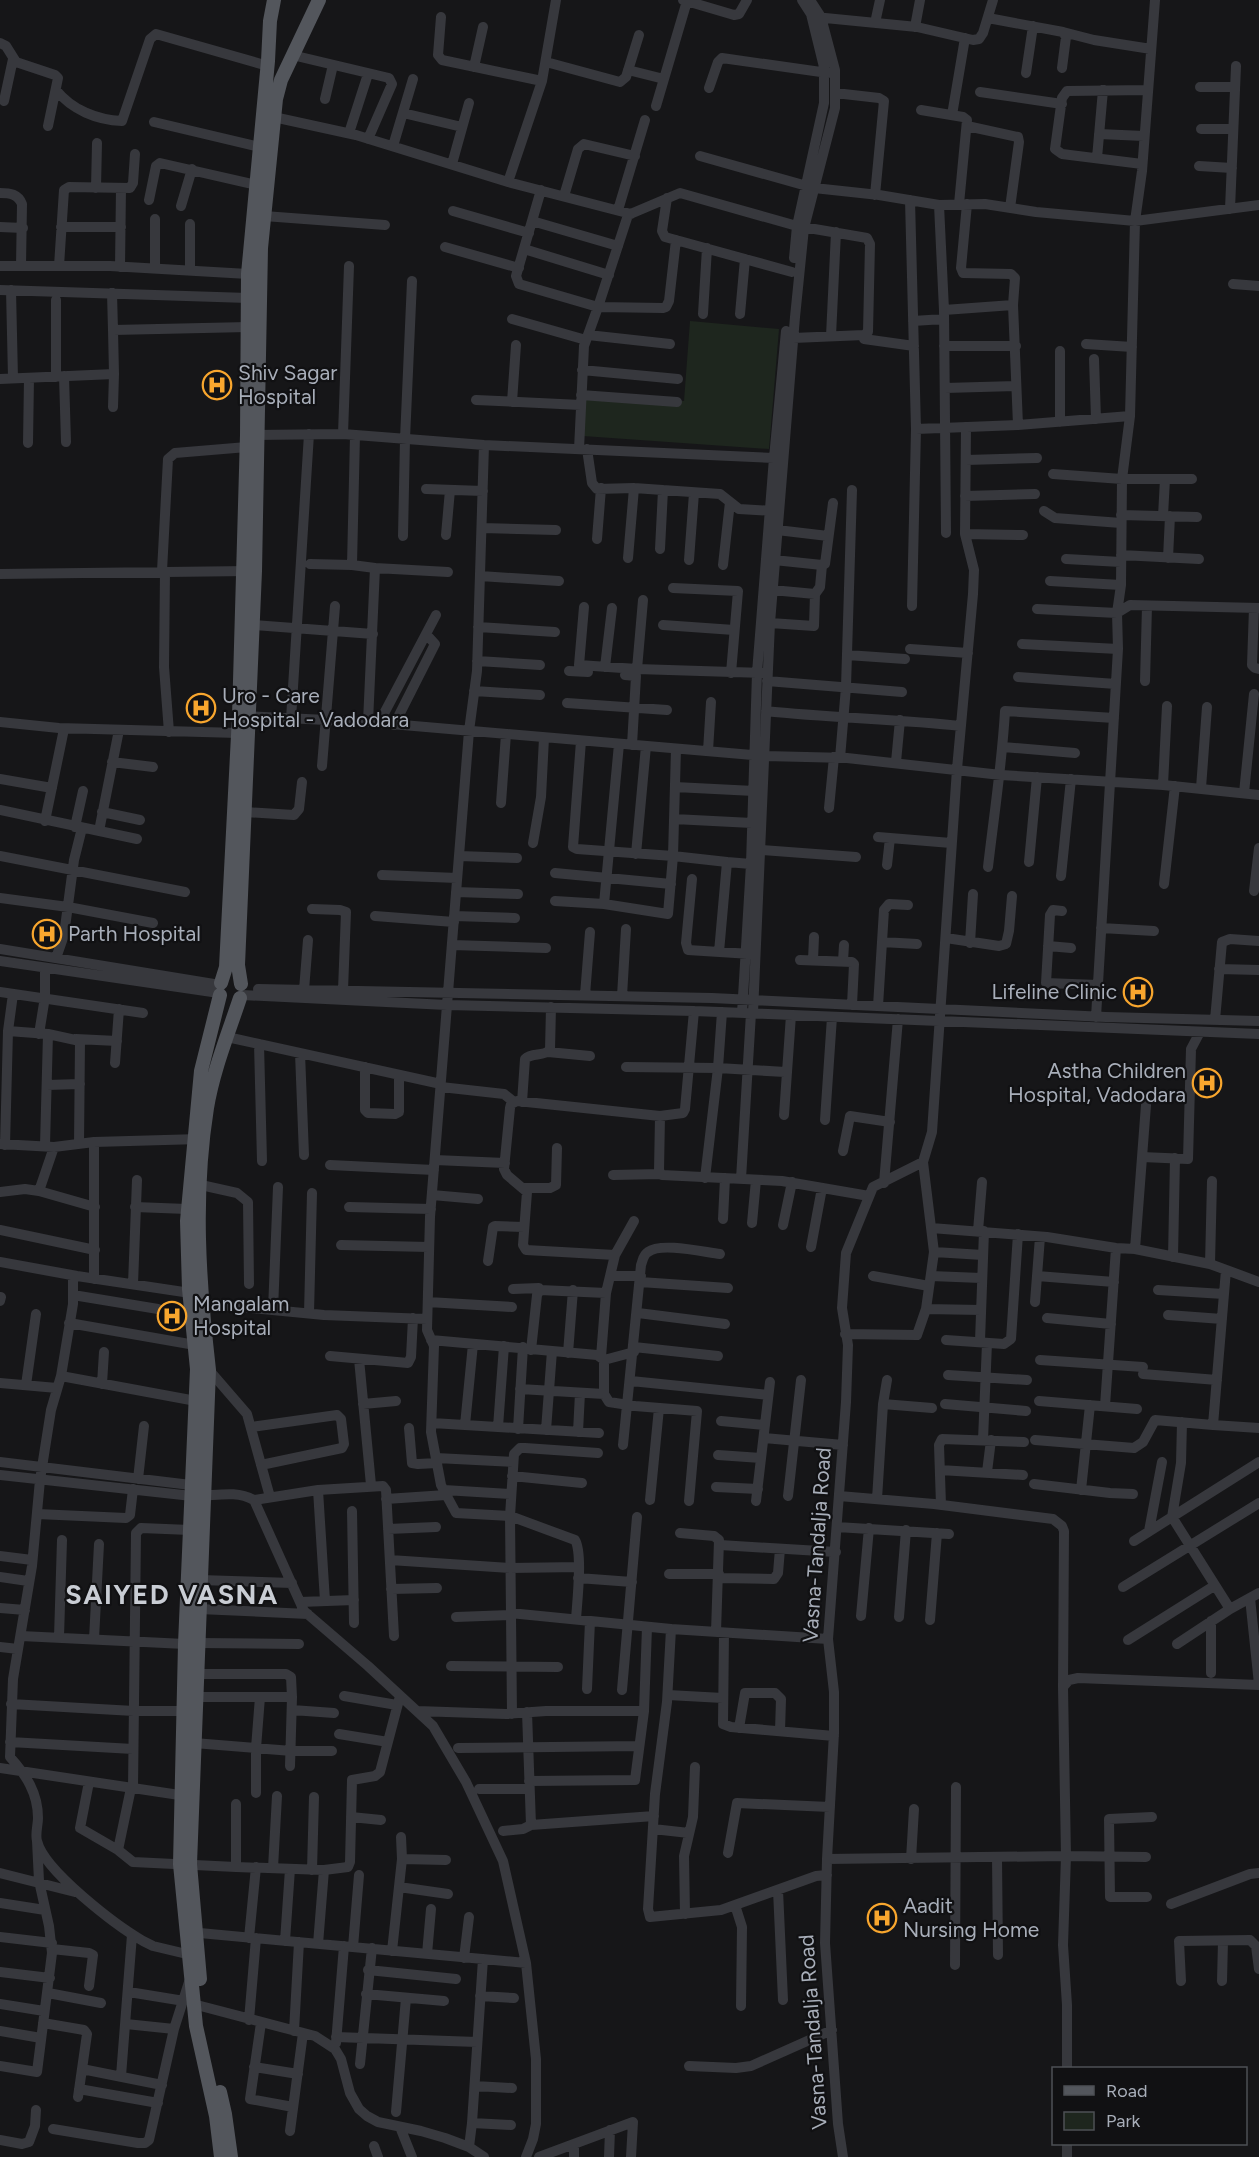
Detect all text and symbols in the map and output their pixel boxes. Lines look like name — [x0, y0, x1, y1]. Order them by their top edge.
place label: Shiv Sagar Hospital — [238, 360, 337, 409]
hospital icon: Shiv Sagar Hospital — [201, 369, 233, 401]
place label: Uro - Care Hospital - Vadodara — [222, 683, 409, 732]
hospital icon: Uro - Care Hospital - Vadodara — [185, 692, 217, 724]
hospital icon: Parth Hospital — [31, 918, 63, 950]
place label: Parth Hospital — [68, 921, 201, 946]
hospital icon: Lifeline Clinic — [1122, 976, 1154, 1008]
place label: Lifeline Clinic — [992, 979, 1117, 1004]
place label: Astha Children Hospital, Vadodara — [1008, 1058, 1186, 1107]
hospital icon: Astha Children Hospital, Vadodara — [1191, 1067, 1223, 1099]
place label: Mangalam Hospital — [193, 1291, 289, 1340]
hospital icon: Mangalam Hospital — [156, 1300, 188, 1332]
street label: Vasna-Tandalja Road — [797, 1447, 836, 1643]
district label: SAIYED VASNA — [65, 1578, 279, 1611]
place label: Aadit Nursing Home — [903, 1893, 1039, 1942]
hospital icon: Aadit Nursing Home — [866, 1902, 898, 1934]
street label: Vasna-Tandalja Road — [793, 1934, 832, 2130]
legend — [1052, 2067, 1247, 2145]
text: Road — [1106, 2080, 1147, 2102]
text: Park — [1106, 2110, 1141, 2132]

